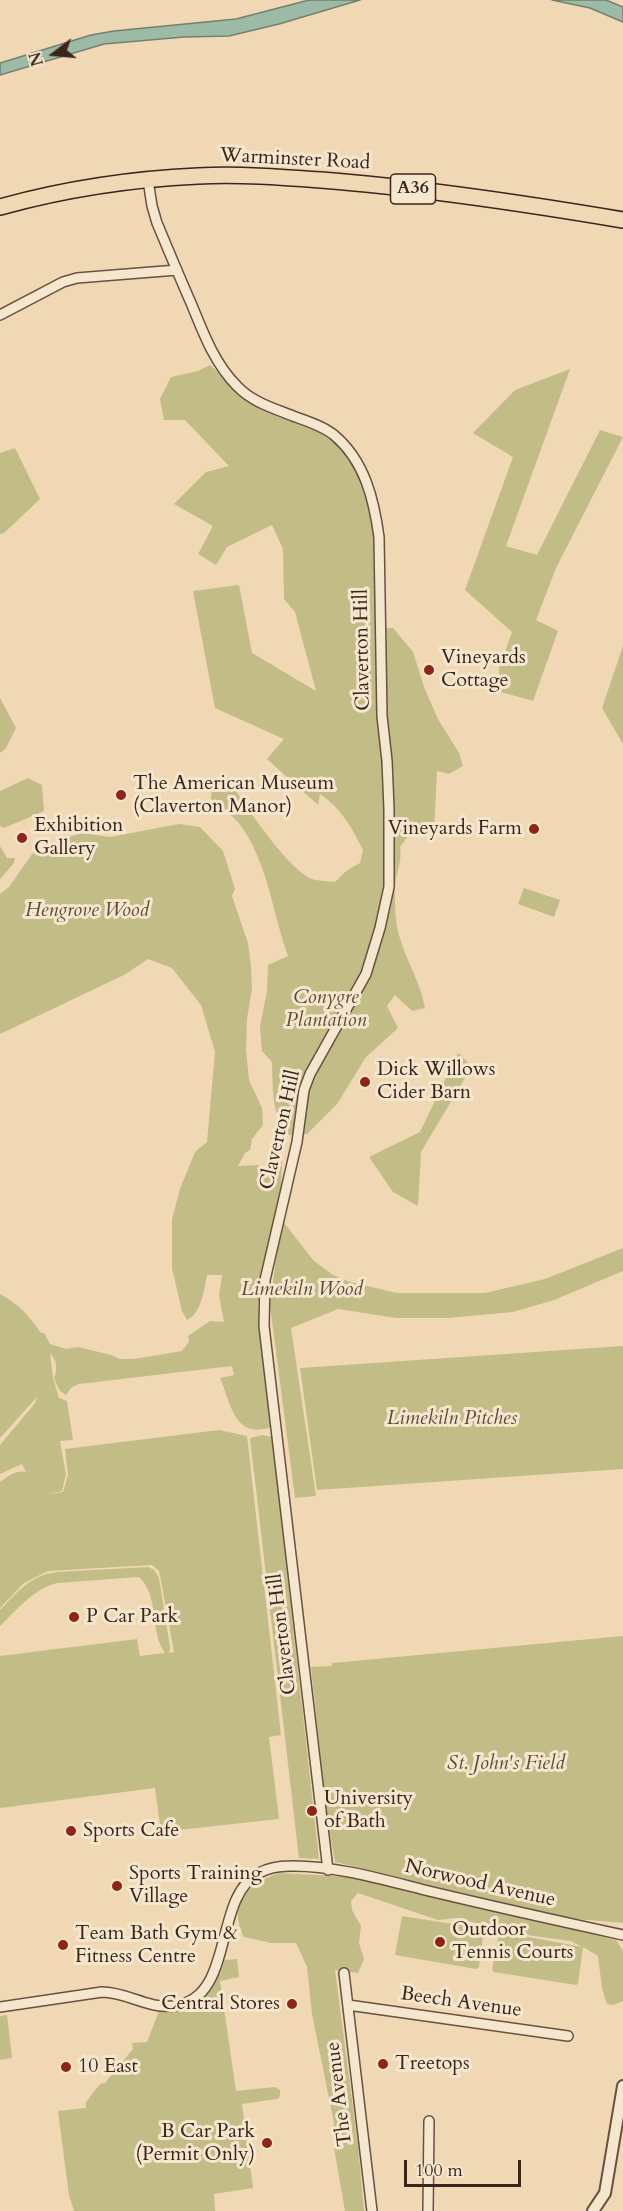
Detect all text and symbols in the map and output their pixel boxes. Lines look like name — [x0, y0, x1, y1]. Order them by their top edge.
north arrow — [24, 24, 84, 84]
text: N — [24, 49, 49, 69]
street label: Warminster Road — [219, 144, 371, 176]
road number: A36 — [390, 174, 436, 204]
street label: Claverton Hill — [350, 589, 376, 711]
place label: Vineyards Cottage — [441, 646, 526, 693]
marker: Vineyards Cottage — [422, 663, 436, 677]
place label: The American Museum (Claverton Manor) — [133, 772, 334, 819]
marker: The American Museum (Claverton Manor) — [114, 788, 128, 802]
place label: Exhibition Gallery — [34, 814, 123, 861]
place label: Vineyards Farm — [388, 817, 522, 841]
marker: Vineyards Farm — [527, 822, 541, 836]
marker: Exhibition Gallery — [15, 831, 29, 845]
park label: Hengrove Wood — [25, 899, 149, 923]
park label: Conygre Plantation — [286, 986, 366, 1033]
place label: Dick Willows Cider Barn — [377, 1058, 495, 1105]
street label: Claverton Hill — [256, 1068, 306, 1192]
marker: Dick Willows Cider Barn — [358, 1075, 372, 1089]
park label: Limekiln Wood — [241, 1278, 363, 1302]
park label: Limekiln Pitches — [387, 1407, 517, 1431]
street label: Claverton Hill — [264, 1572, 302, 1696]
place label: P Car Park — [86, 1605, 178, 1629]
marker: P Car Park — [67, 1610, 81, 1624]
park label: St. John's Field — [447, 1752, 565, 1776]
place label: University of Bath — [324, 1787, 413, 1834]
marker: University of Bath — [305, 1804, 319, 1818]
place label: Sports Cafe — [83, 1819, 179, 1843]
marker: Sports Cafe — [64, 1824, 78, 1838]
street label: Norwood Avenue — [402, 1855, 558, 1913]
place label: Sports Training Village — [129, 1862, 262, 1909]
marker: Sports Training Village — [110, 1879, 124, 1893]
place label: Outdoor Tennis Courts — [452, 1918, 574, 1965]
place label: Team Bath Gym & Fitness Centre — [75, 1922, 238, 1969]
marker: Outdoor Tennis Courts — [433, 1935, 447, 1949]
marker: Team Bath Gym & Fitness Centre — [56, 1938, 70, 1952]
street label: Beech Avenue — [399, 1983, 523, 2023]
place label: Central Stores — [161, 1992, 280, 2016]
marker: Central Stores — [285, 1997, 299, 2011]
street label: The Avenue — [322, 2040, 358, 2148]
place label: Treetops — [395, 2052, 470, 2076]
place label: 10 East — [78, 2055, 138, 2079]
marker: Treetops — [376, 2057, 390, 2071]
marker: 10 East — [59, 2060, 73, 2074]
place label: B Car Park (Permit Only) — [136, 2120, 255, 2167]
marker: B Car Park (Permit Only) — [260, 2136, 274, 2150]
scale bar — [407, 2148, 524, 2186]
text: 100 m — [415, 2158, 463, 2183]

